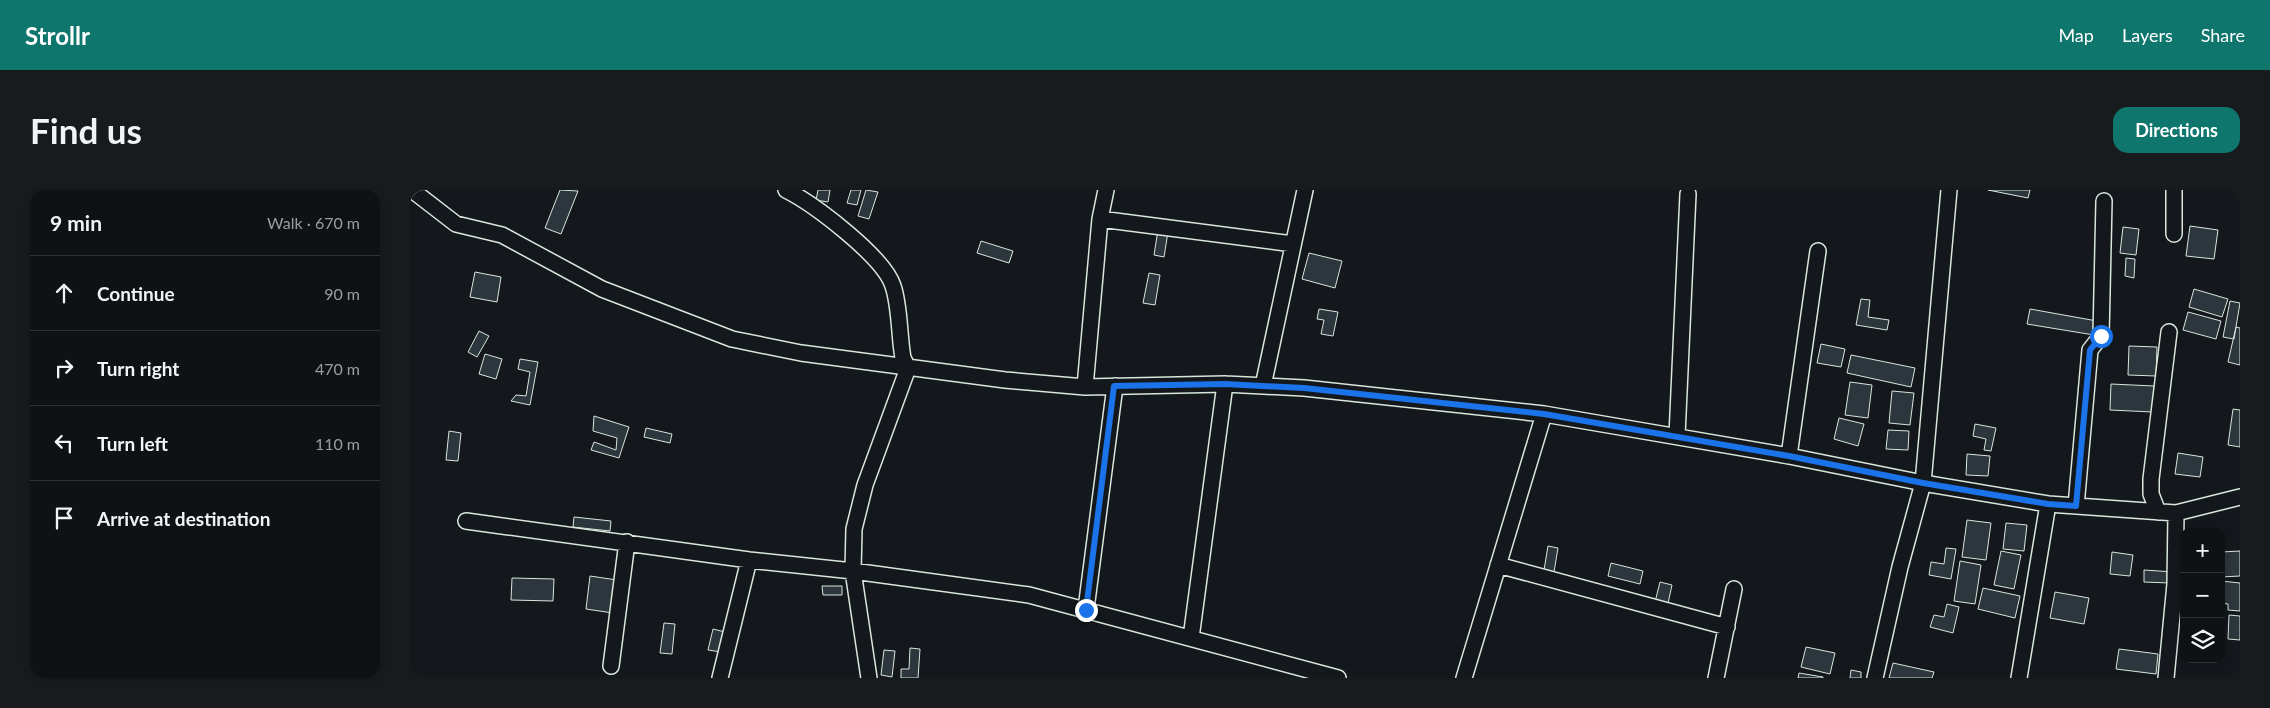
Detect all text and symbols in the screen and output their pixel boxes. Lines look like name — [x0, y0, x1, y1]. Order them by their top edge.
text: Strollr — [25, 21, 90, 50]
text: Map — [2058, 24, 2094, 46]
text: Layers — [2122, 24, 2173, 46]
text: Share — [2201, 24, 2245, 46]
button: Directions — [2113, 107, 2240, 153]
text: Find us — [30, 109, 142, 151]
text: 9 min — [50, 210, 102, 235]
text: Walk · 670 m — [267, 213, 360, 232]
icon: ahead — [50, 279, 78, 307]
text: Continue — [97, 282, 175, 305]
text: 90 m — [324, 284, 360, 303]
route start — [2090, 325, 2113, 348]
icon: right — [50, 354, 78, 382]
text: Turn right — [97, 357, 179, 380]
text: 470 m — [315, 359, 360, 378]
icon: left — [50, 429, 78, 457]
text: Turn left — [97, 432, 168, 455]
text: 110 m — [315, 434, 360, 453]
icon: arrive — [50, 504, 78, 532]
text: Arrive at destination — [97, 507, 270, 530]
map controls — [2180, 528, 2225, 663]
button: + — [2180, 528, 2225, 573]
button: − — [2180, 573, 2225, 618]
route end — [1075, 599, 1098, 622]
button: layers — [2180, 618, 2225, 663]

